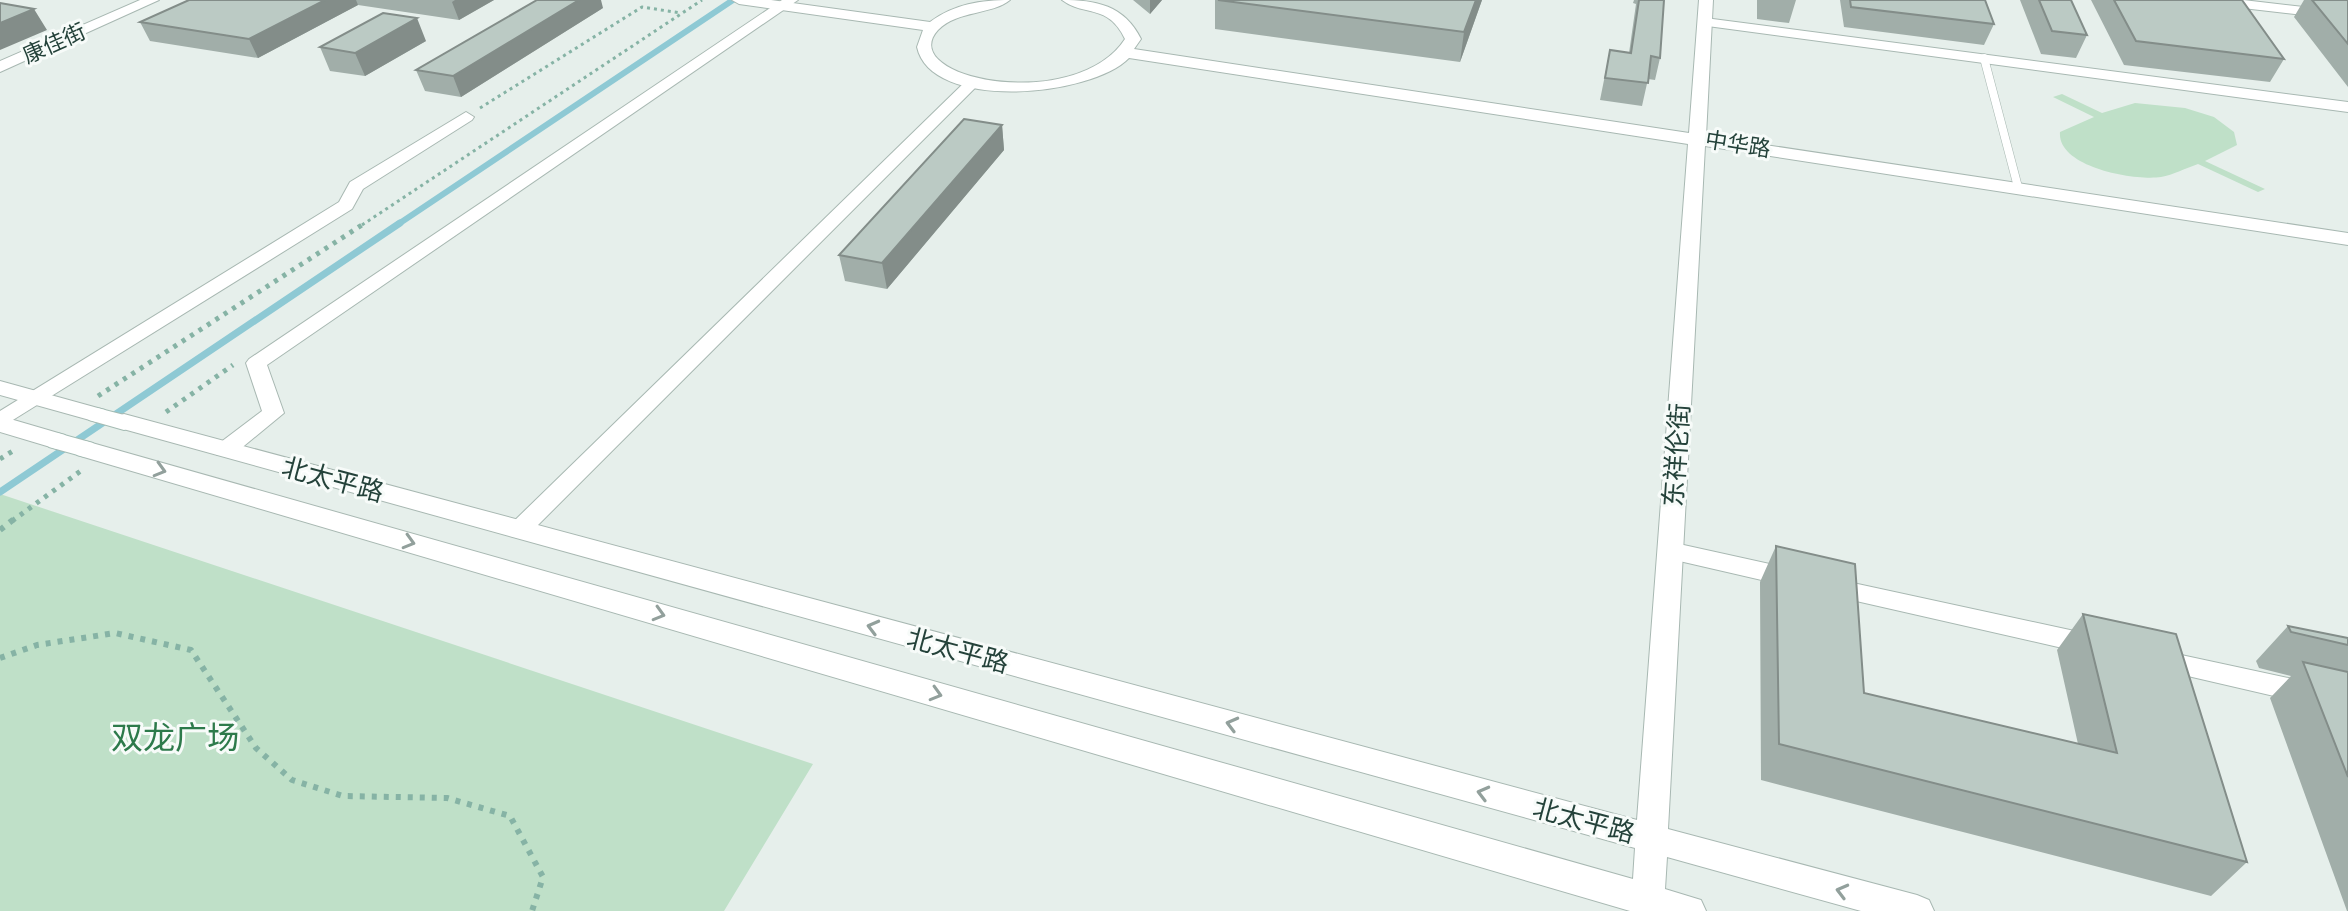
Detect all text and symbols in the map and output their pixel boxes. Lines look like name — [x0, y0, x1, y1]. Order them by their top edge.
street label: 康佳街 — [18, 16, 90, 70]
street label: 中华路 — [1703, 124, 1773, 164]
street label: 东祥伦街 — [1655, 402, 1697, 508]
street label: 北太平路 — [278, 449, 388, 509]
one-way arrow — [152, 461, 166, 477]
one-way arrow — [402, 533, 416, 549]
one-way arrow — [652, 605, 666, 621]
one-way arrow — [867, 619, 880, 636]
street label: 北太平路 — [903, 620, 1013, 680]
one-way arrow — [929, 685, 943, 701]
park label: 双龙广场 — [111, 716, 239, 759]
one-way arrow — [1225, 717, 1239, 734]
one-way arrow — [1476, 785, 1490, 802]
street label: 北太平路 — [1529, 790, 1639, 850]
one-way arrow — [1835, 883, 1849, 900]

